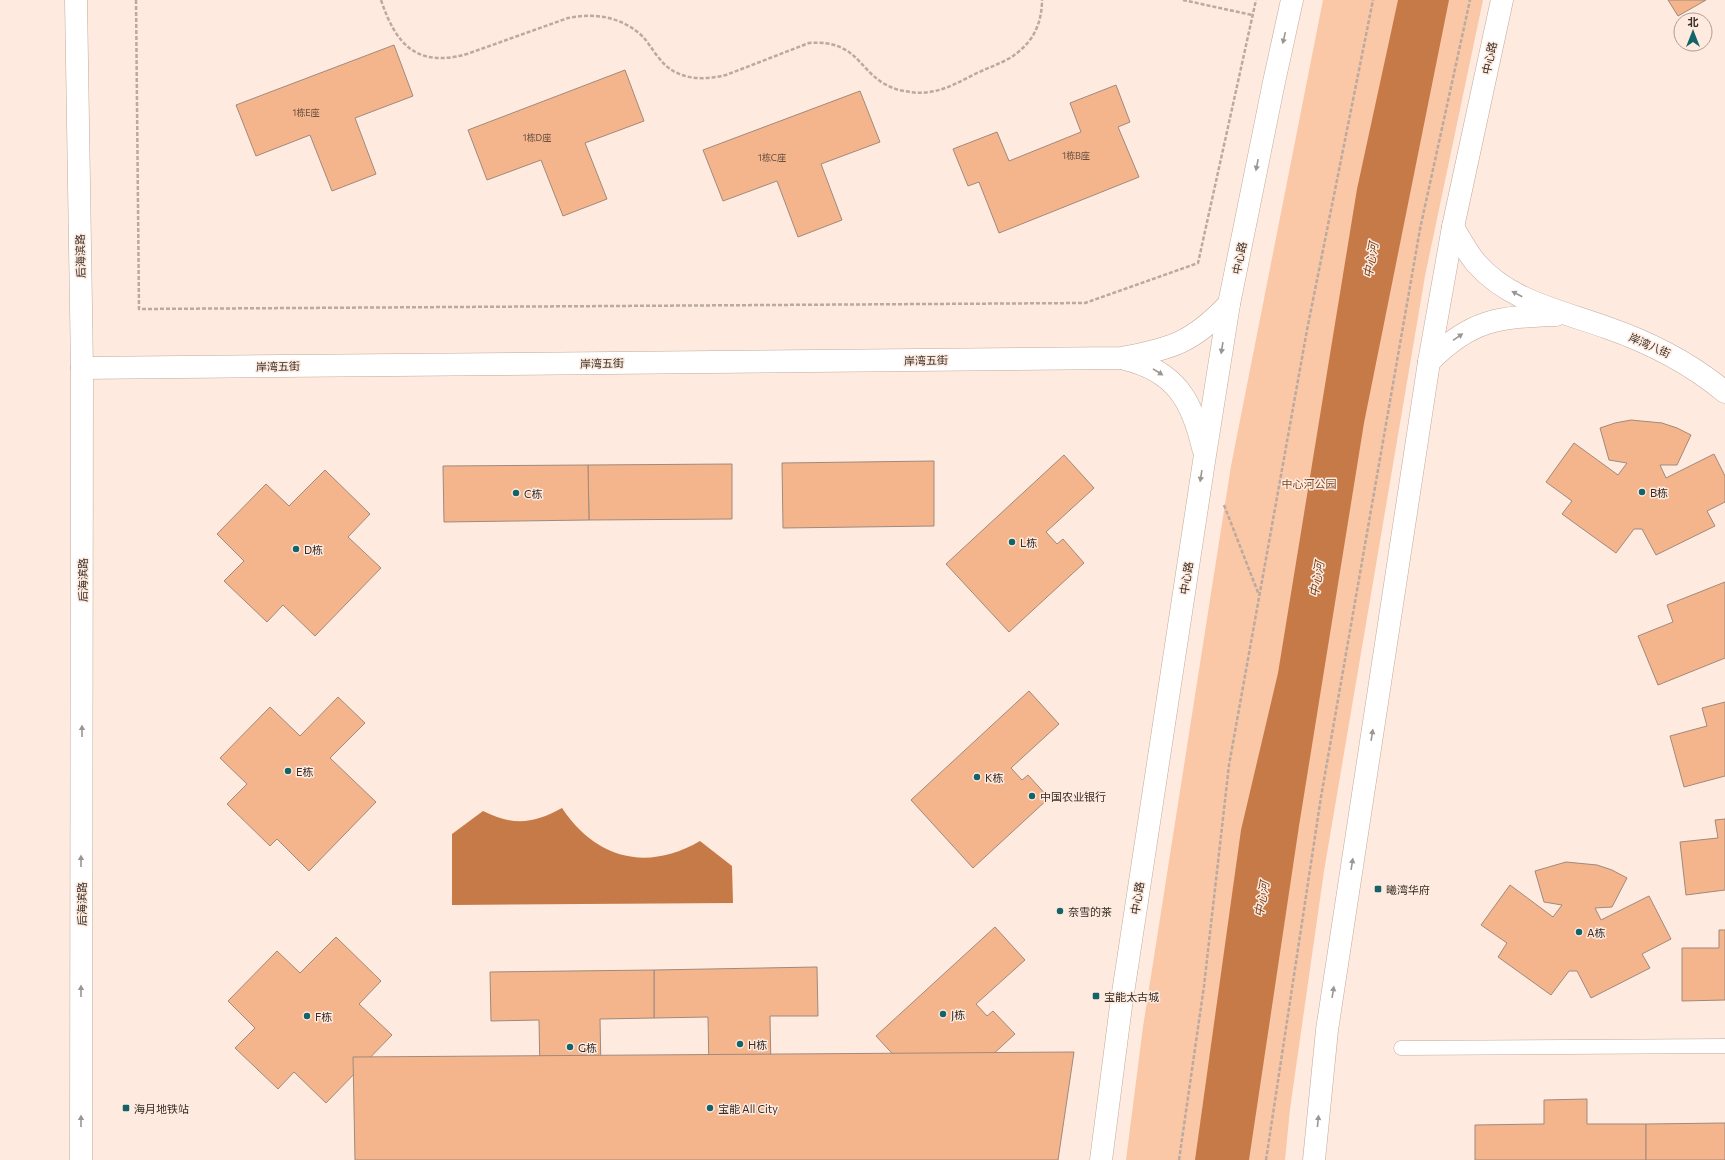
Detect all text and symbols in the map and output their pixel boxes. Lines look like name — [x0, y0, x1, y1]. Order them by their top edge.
north arrow — [1673, 12, 1713, 52]
text: 北 — [1688, 15, 1699, 28]
one-way arrow — [1280, 32, 1286, 44]
street label: 中心路 — [1479, 41, 1499, 75]
house number: 1栋E座 — [292, 107, 320, 118]
house number: 1栋D座 — [523, 132, 551, 143]
house number: 1栋B座 — [1062, 150, 1090, 161]
house number: 1栋C座 — [758, 152, 786, 163]
one-way arrow — [1254, 159, 1260, 171]
street label: 后海滨路 — [73, 234, 87, 278]
water label: 中心河 — [1360, 239, 1380, 279]
street label: 中心路 — [1229, 241, 1249, 275]
one-way arrow — [1511, 291, 1523, 297]
street label: 岸湾八街 — [1627, 330, 1673, 360]
one-way arrow — [1453, 333, 1464, 341]
one-way arrow — [1219, 342, 1225, 354]
street label: 岸湾五街 — [904, 353, 948, 367]
street label: 岸湾五街 — [580, 356, 624, 370]
street label: 岸湾五街 — [256, 359, 300, 373]
one-way arrow — [1152, 368, 1163, 376]
one-way arrow — [1198, 470, 1204, 482]
park label: 中心河公园 — [1282, 477, 1337, 490]
place label: B栋 — [1650, 486, 1668, 499]
place label: C栋 — [524, 487, 543, 500]
marker: B栋 — [1637, 487, 1647, 497]
marker: C栋 — [511, 488, 521, 498]
place label: L栋 — [1020, 536, 1037, 549]
marker: L栋 — [1007, 537, 1017, 547]
place label: D栋 — [304, 543, 323, 556]
marker: D栋 — [291, 544, 301, 554]
street label: 后海滨路 — [76, 558, 89, 602]
water label: 中心河 — [1306, 558, 1326, 598]
street label: 中心路 — [1177, 561, 1195, 595]
one-way arrow — [79, 724, 85, 737]
one-way arrow — [1369, 729, 1375, 741]
place label: E栋 — [296, 765, 314, 778]
marker: E栋 — [283, 766, 293, 776]
place label: K栋 — [985, 771, 1003, 784]
marker: K栋 — [972, 772, 982, 782]
place label: 中国农业银行 — [1040, 790, 1106, 803]
marker: 中国农业银行 — [1027, 791, 1037, 801]
one-way arrow — [78, 854, 84, 867]
one-way arrow — [1349, 857, 1355, 870]
water label: 中心河 — [1251, 878, 1271, 918]
street label: 中心路 — [1128, 881, 1146, 915]
street label: 后海滨路 — [75, 882, 88, 926]
place label: 曦湾华府 — [1386, 883, 1430, 896]
marker: 曦湾华府 — [1373, 884, 1383, 894]
place label: 奈雪的茶 — [1068, 905, 1112, 918]
marker: 奈雪的茶 — [1055, 906, 1065, 916]
place label: A栋 — [1587, 926, 1606, 939]
marker: A栋 — [1574, 927, 1584, 937]
one-way arrow — [78, 984, 84, 997]
one-way arrow — [1330, 986, 1336, 998]
place label: 宝能太古城 — [1104, 990, 1159, 1003]
marker: 宝能太古城 — [1091, 991, 1101, 1001]
place label: J栋 — [951, 1008, 965, 1022]
marker: J栋 — [938, 1009, 948, 1019]
place label: F栋 — [315, 1010, 332, 1023]
marker: F栋 — [302, 1011, 312, 1021]
place label: H栋 — [748, 1038, 767, 1051]
marker: H栋 — [735, 1039, 745, 1049]
place label: G栋 — [578, 1041, 597, 1054]
marker: G栋 — [565, 1042, 575, 1052]
place label: 海月地铁站 — [134, 1102, 189, 1115]
place label: 宝能 All City — [718, 1102, 778, 1115]
marker: 海月地铁站 — [121, 1103, 131, 1113]
marker: 宝能 All City — [705, 1103, 715, 1113]
one-way arrow — [78, 1114, 84, 1127]
one-way arrow — [1315, 1115, 1321, 1127]

